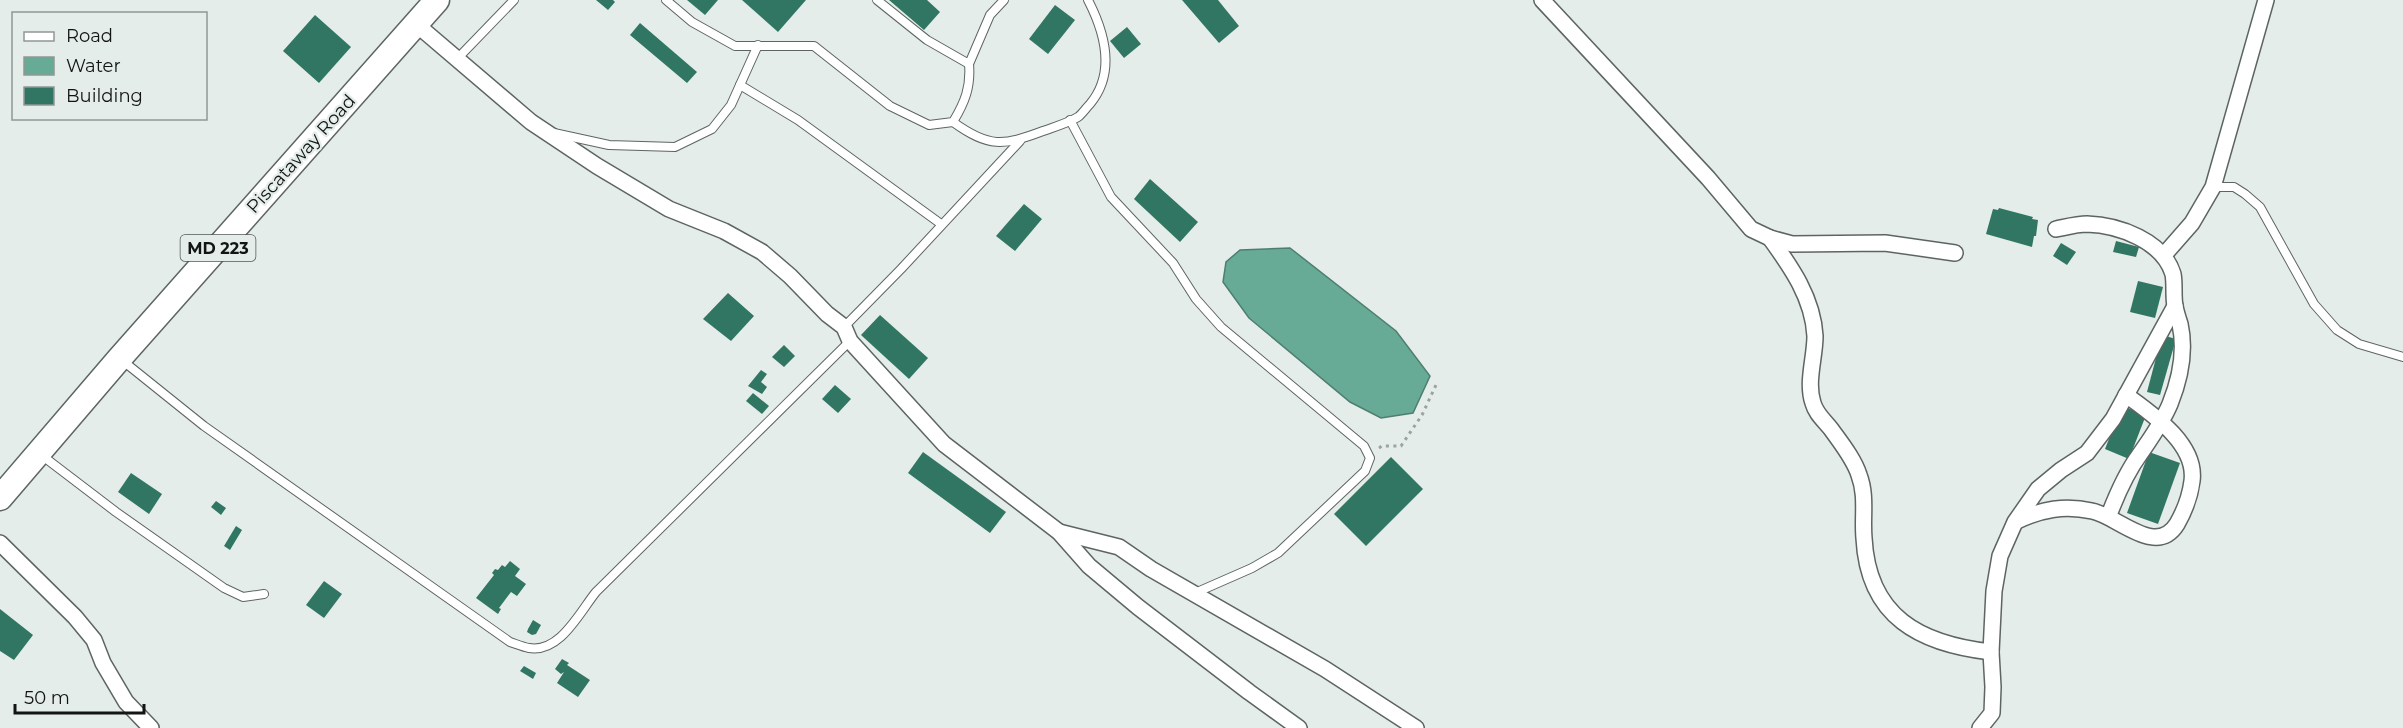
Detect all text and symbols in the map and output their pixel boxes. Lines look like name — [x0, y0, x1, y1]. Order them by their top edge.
legend — [12, 12, 207, 120]
text: Road — [66, 25, 113, 47]
text: Water — [66, 55, 121, 77]
text: Building — [66, 85, 143, 107]
street label: Piscataway Road — [242, 90, 360, 218]
road number: MD 223 — [180, 235, 256, 261]
scale bar — [15, 677, 144, 715]
text: 50 m — [24, 687, 70, 709]

